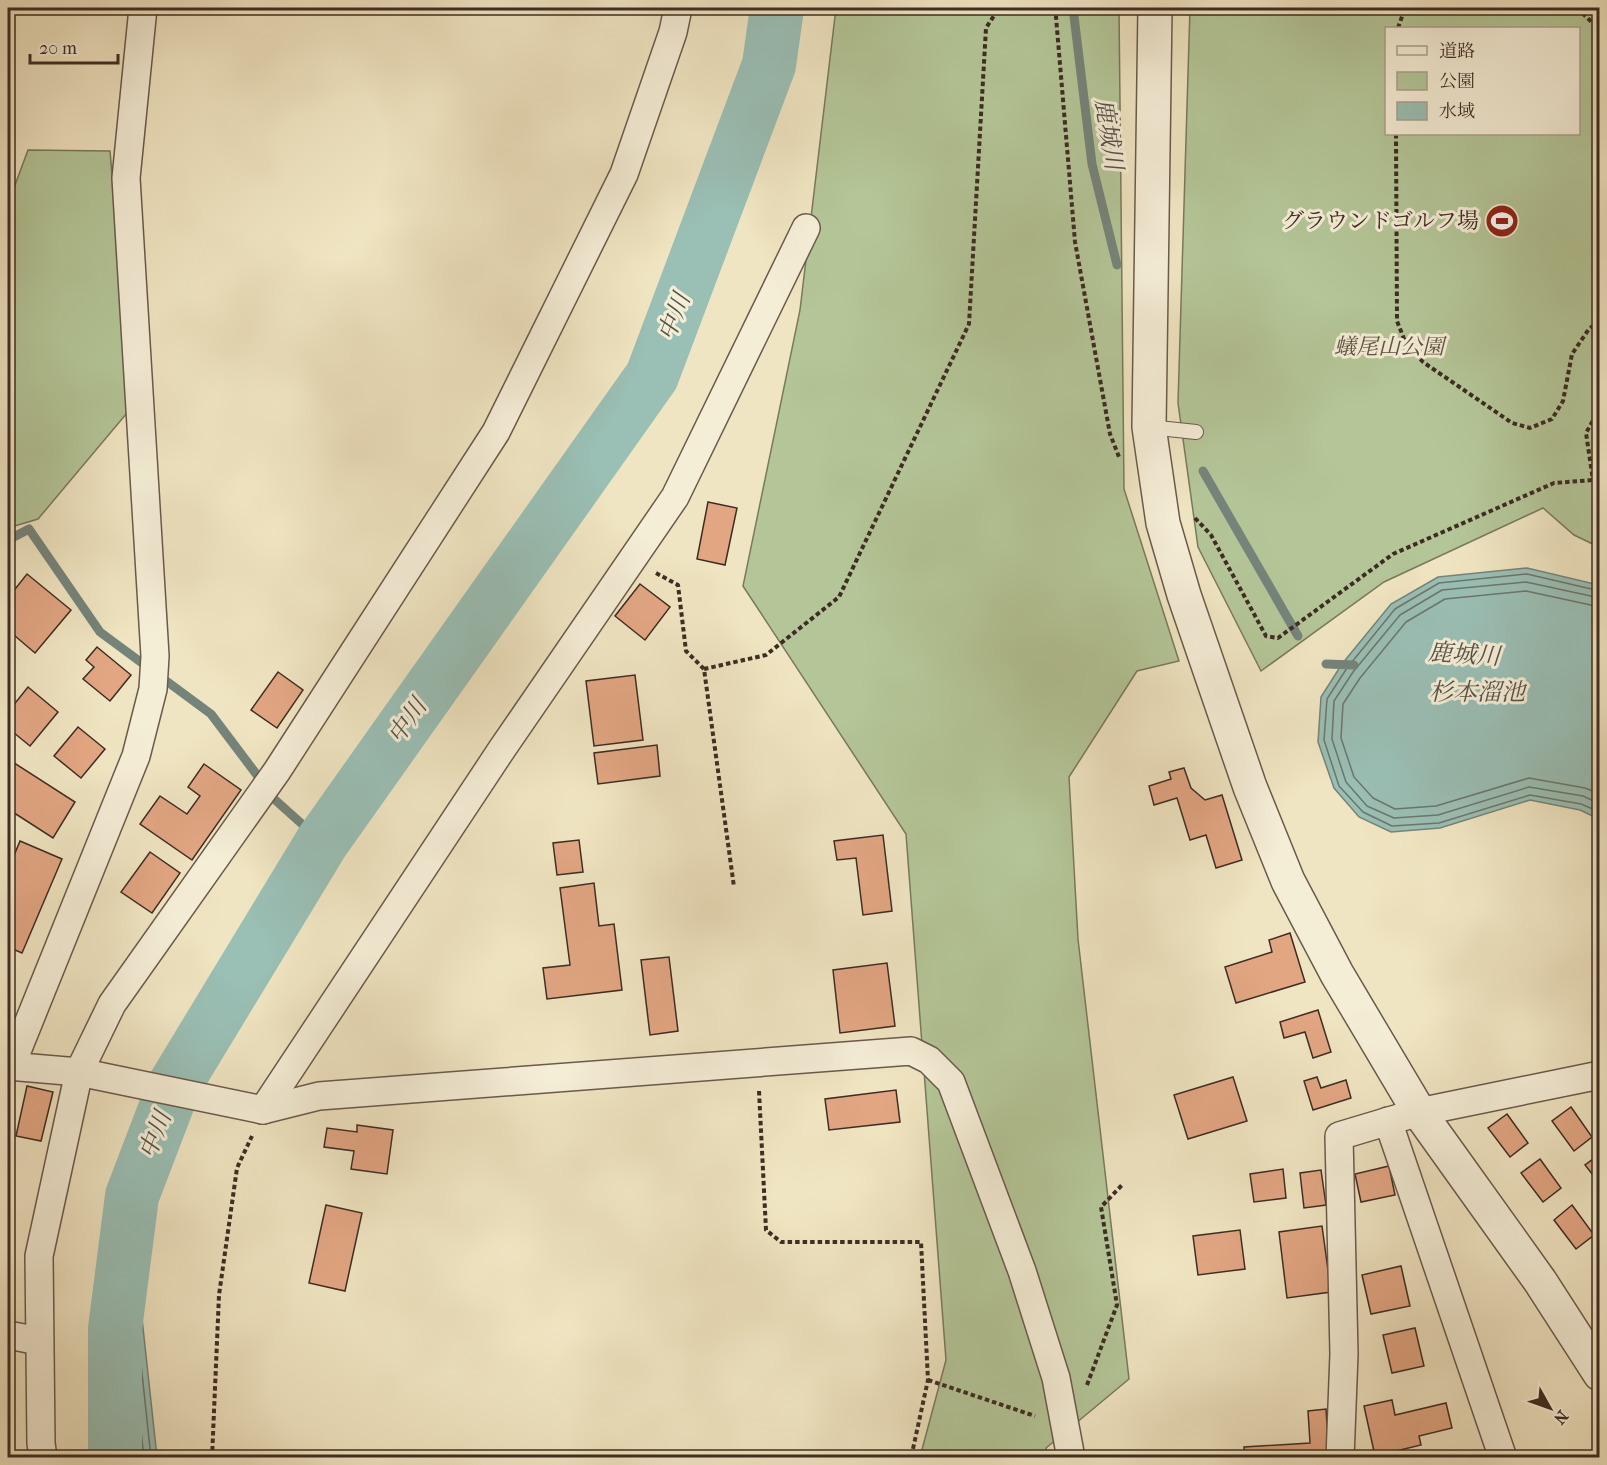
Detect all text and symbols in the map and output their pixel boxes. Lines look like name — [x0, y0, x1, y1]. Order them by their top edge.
scale bar — [30, 27, 118, 65]
legend — [1385, 27, 1580, 135]
text: 20 m — [39, 38, 77, 59]
text: 道路 — [1439, 41, 1475, 62]
text: 公園 — [1439, 71, 1475, 92]
water label: 鹿城川 — [1090, 96, 1129, 175]
text: 水域 — [1439, 101, 1475, 122]
sports icon: グラウンドゴルフ場 — [1484, 203, 1520, 239]
place label: グラウンドゴルフ場 — [1282, 208, 1479, 234]
water label: 中川 — [652, 287, 697, 344]
park label: 蟻尾山公園 — [1334, 334, 1447, 360]
water label: 鹿城川 — [1427, 638, 1504, 671]
water label: 杉本溜池 — [1429, 678, 1528, 706]
water label: 中川 — [382, 691, 434, 749]
water label: 中川 — [133, 1105, 178, 1162]
north arrow — [1520, 1378, 1580, 1438]
text: N — [1549, 1407, 1572, 1429]

